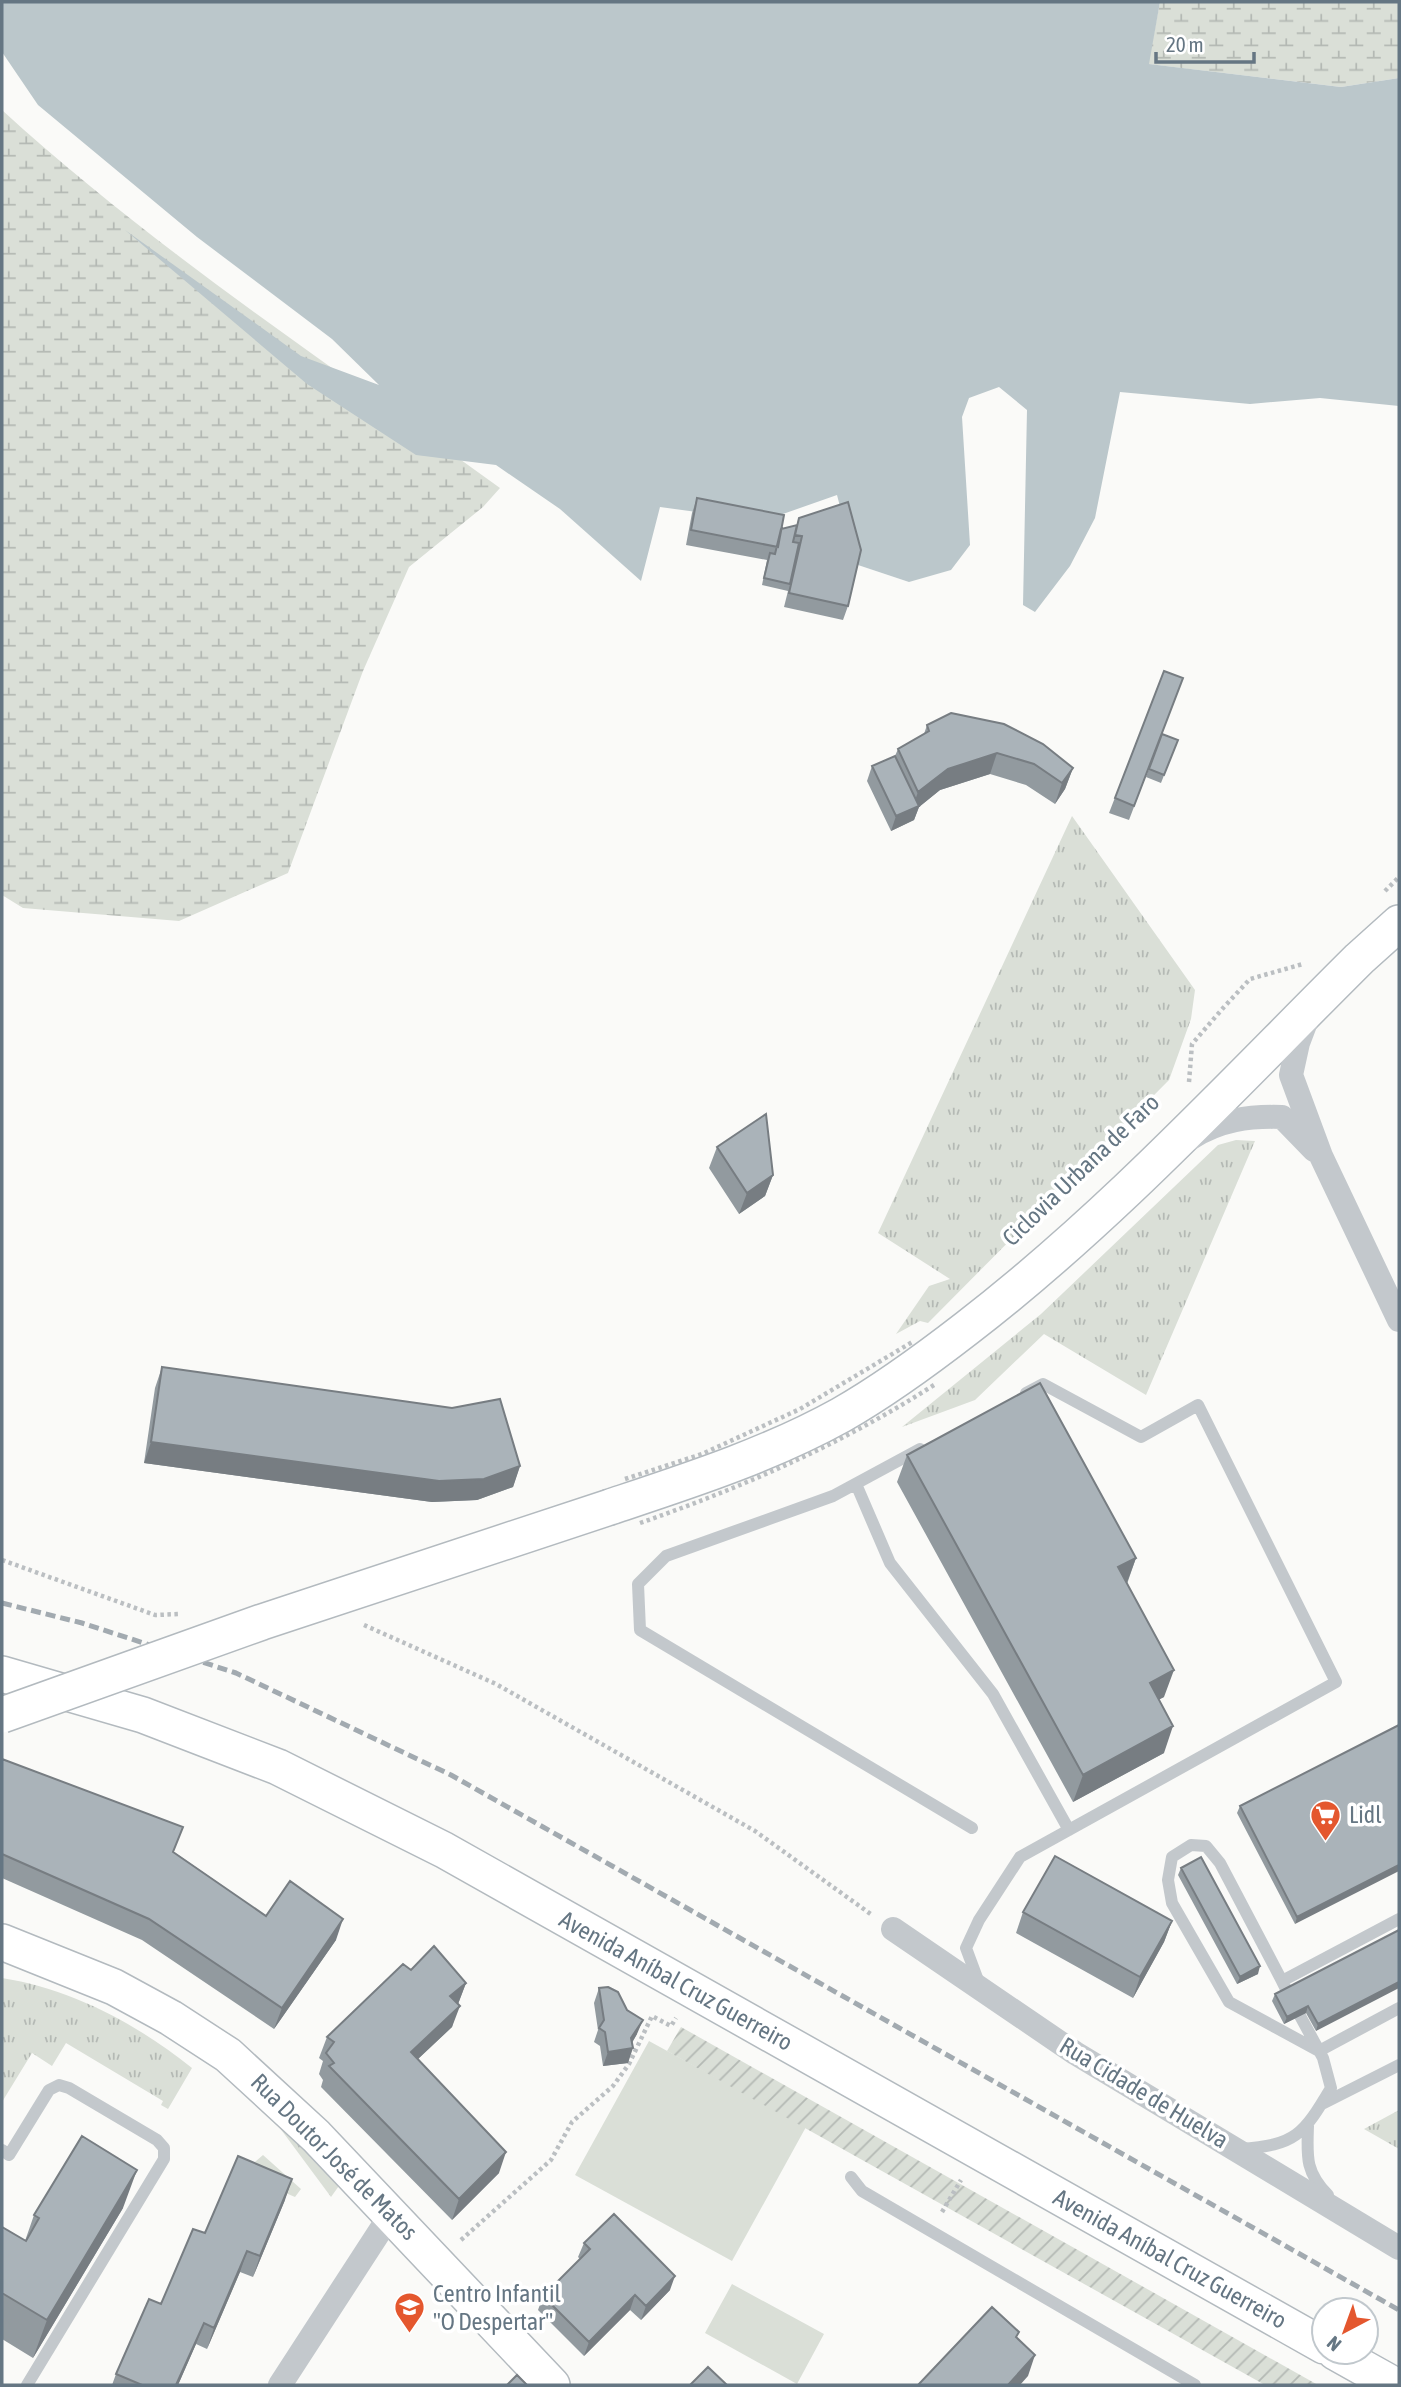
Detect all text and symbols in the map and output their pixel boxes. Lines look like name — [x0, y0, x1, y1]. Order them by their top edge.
scale bar — [1156, 21, 1254, 65]
text: 20 m — [1166, 32, 1204, 56]
street label: Ciclovia Urbana de Faro — [997, 1088, 1164, 1251]
supermarket icon: Lidl — [1309, 1798, 1343, 1842]
place label: Lidl — [1349, 1801, 1382, 1828]
street label: Avenida Aníbal Cruz Guerreiro — [555, 1905, 797, 2056]
street label: Rua Cidade de Huelva — [1055, 2032, 1233, 2153]
street label: Rua Doutor José de Matos — [246, 2068, 423, 2245]
street label: Avenida Aníbal Cruz Guerreiro — [1049, 2183, 1291, 2334]
place label: Centro Infantil "O Despertar" — [433, 2280, 562, 2335]
school or university icon: Centro Infantil "O Despertar" — [393, 2291, 427, 2335]
north arrow — [1310, 2296, 1380, 2366]
text: N — [1322, 2332, 1345, 2356]

